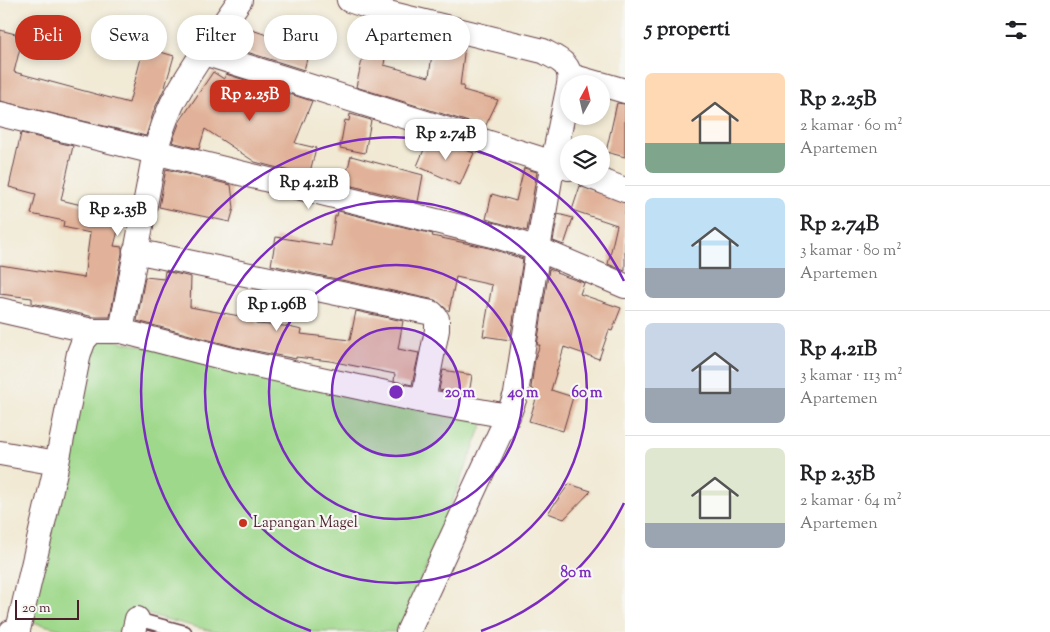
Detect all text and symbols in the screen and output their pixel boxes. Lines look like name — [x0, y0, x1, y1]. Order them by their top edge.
chip: Beli — [15, 15, 81, 60]
chip: Sewa — [91, 15, 167, 60]
chip: Filter — [177, 15, 254, 60]
chip: Baru — [264, 15, 337, 60]
chip: Apartemen — [347, 15, 470, 60]
text: 5 properti — [645, 15, 730, 45]
icon: filters — [1002, 16, 1030, 44]
north arrow — [560, 75, 610, 125]
map controls — [560, 75, 610, 185]
pin: Rp 2.25B — [198, 80, 302, 122]
text: Rp 2.25B — [221, 84, 279, 107]
text: Rp 2.25B — [800, 85, 876, 115]
icon: home — [685, 93, 745, 153]
text: 2 kamar · 60 m² — [800, 115, 903, 138]
pin: Rp 2.74B — [394, 119, 498, 161]
text: Rp 2.74B — [416, 123, 476, 146]
button: layers — [560, 135, 610, 185]
text: Apartemen — [800, 138, 878, 161]
pin: Rp 4.21B — [257, 168, 361, 210]
text: Rp 4.21B — [280, 172, 338, 195]
pin: Rp 2.35B — [66, 194, 170, 237]
text: Rp 2.35B — [89, 199, 147, 222]
text: Rp 2.74B — [800, 210, 879, 240]
icon: home — [685, 218, 745, 278]
text: 3 kamar · 80 m² — [800, 240, 902, 263]
text: Apartemen — [800, 263, 878, 286]
pin: Rp 1.96B — [225, 290, 329, 332]
text: Rp 1.96B — [248, 294, 306, 317]
text: Rp 4.21B — [800, 335, 877, 365]
icon: home — [685, 343, 745, 403]
text: 3 kamar · 113 m² — [800, 365, 903, 388]
centre of rings — [387, 383, 405, 401]
text: 20 m — [445, 383, 476, 404]
text: 40 m — [507, 383, 539, 404]
text: 60 m — [572, 383, 603, 404]
text: Apartemen — [800, 388, 878, 411]
text: Rp 2.35B — [800, 460, 875, 490]
icon: home — [685, 468, 745, 528]
text: 2 kamar · 64 m² — [800, 490, 902, 513]
place label: Lapangan Magel — [253, 513, 358, 534]
text: Apartemen — [800, 513, 878, 536]
marker: Lapangan Magel — [237, 517, 249, 529]
text: 80 m — [560, 563, 592, 584]
scale bar — [15, 597, 79, 620]
text: 20 m — [22, 599, 51, 619]

